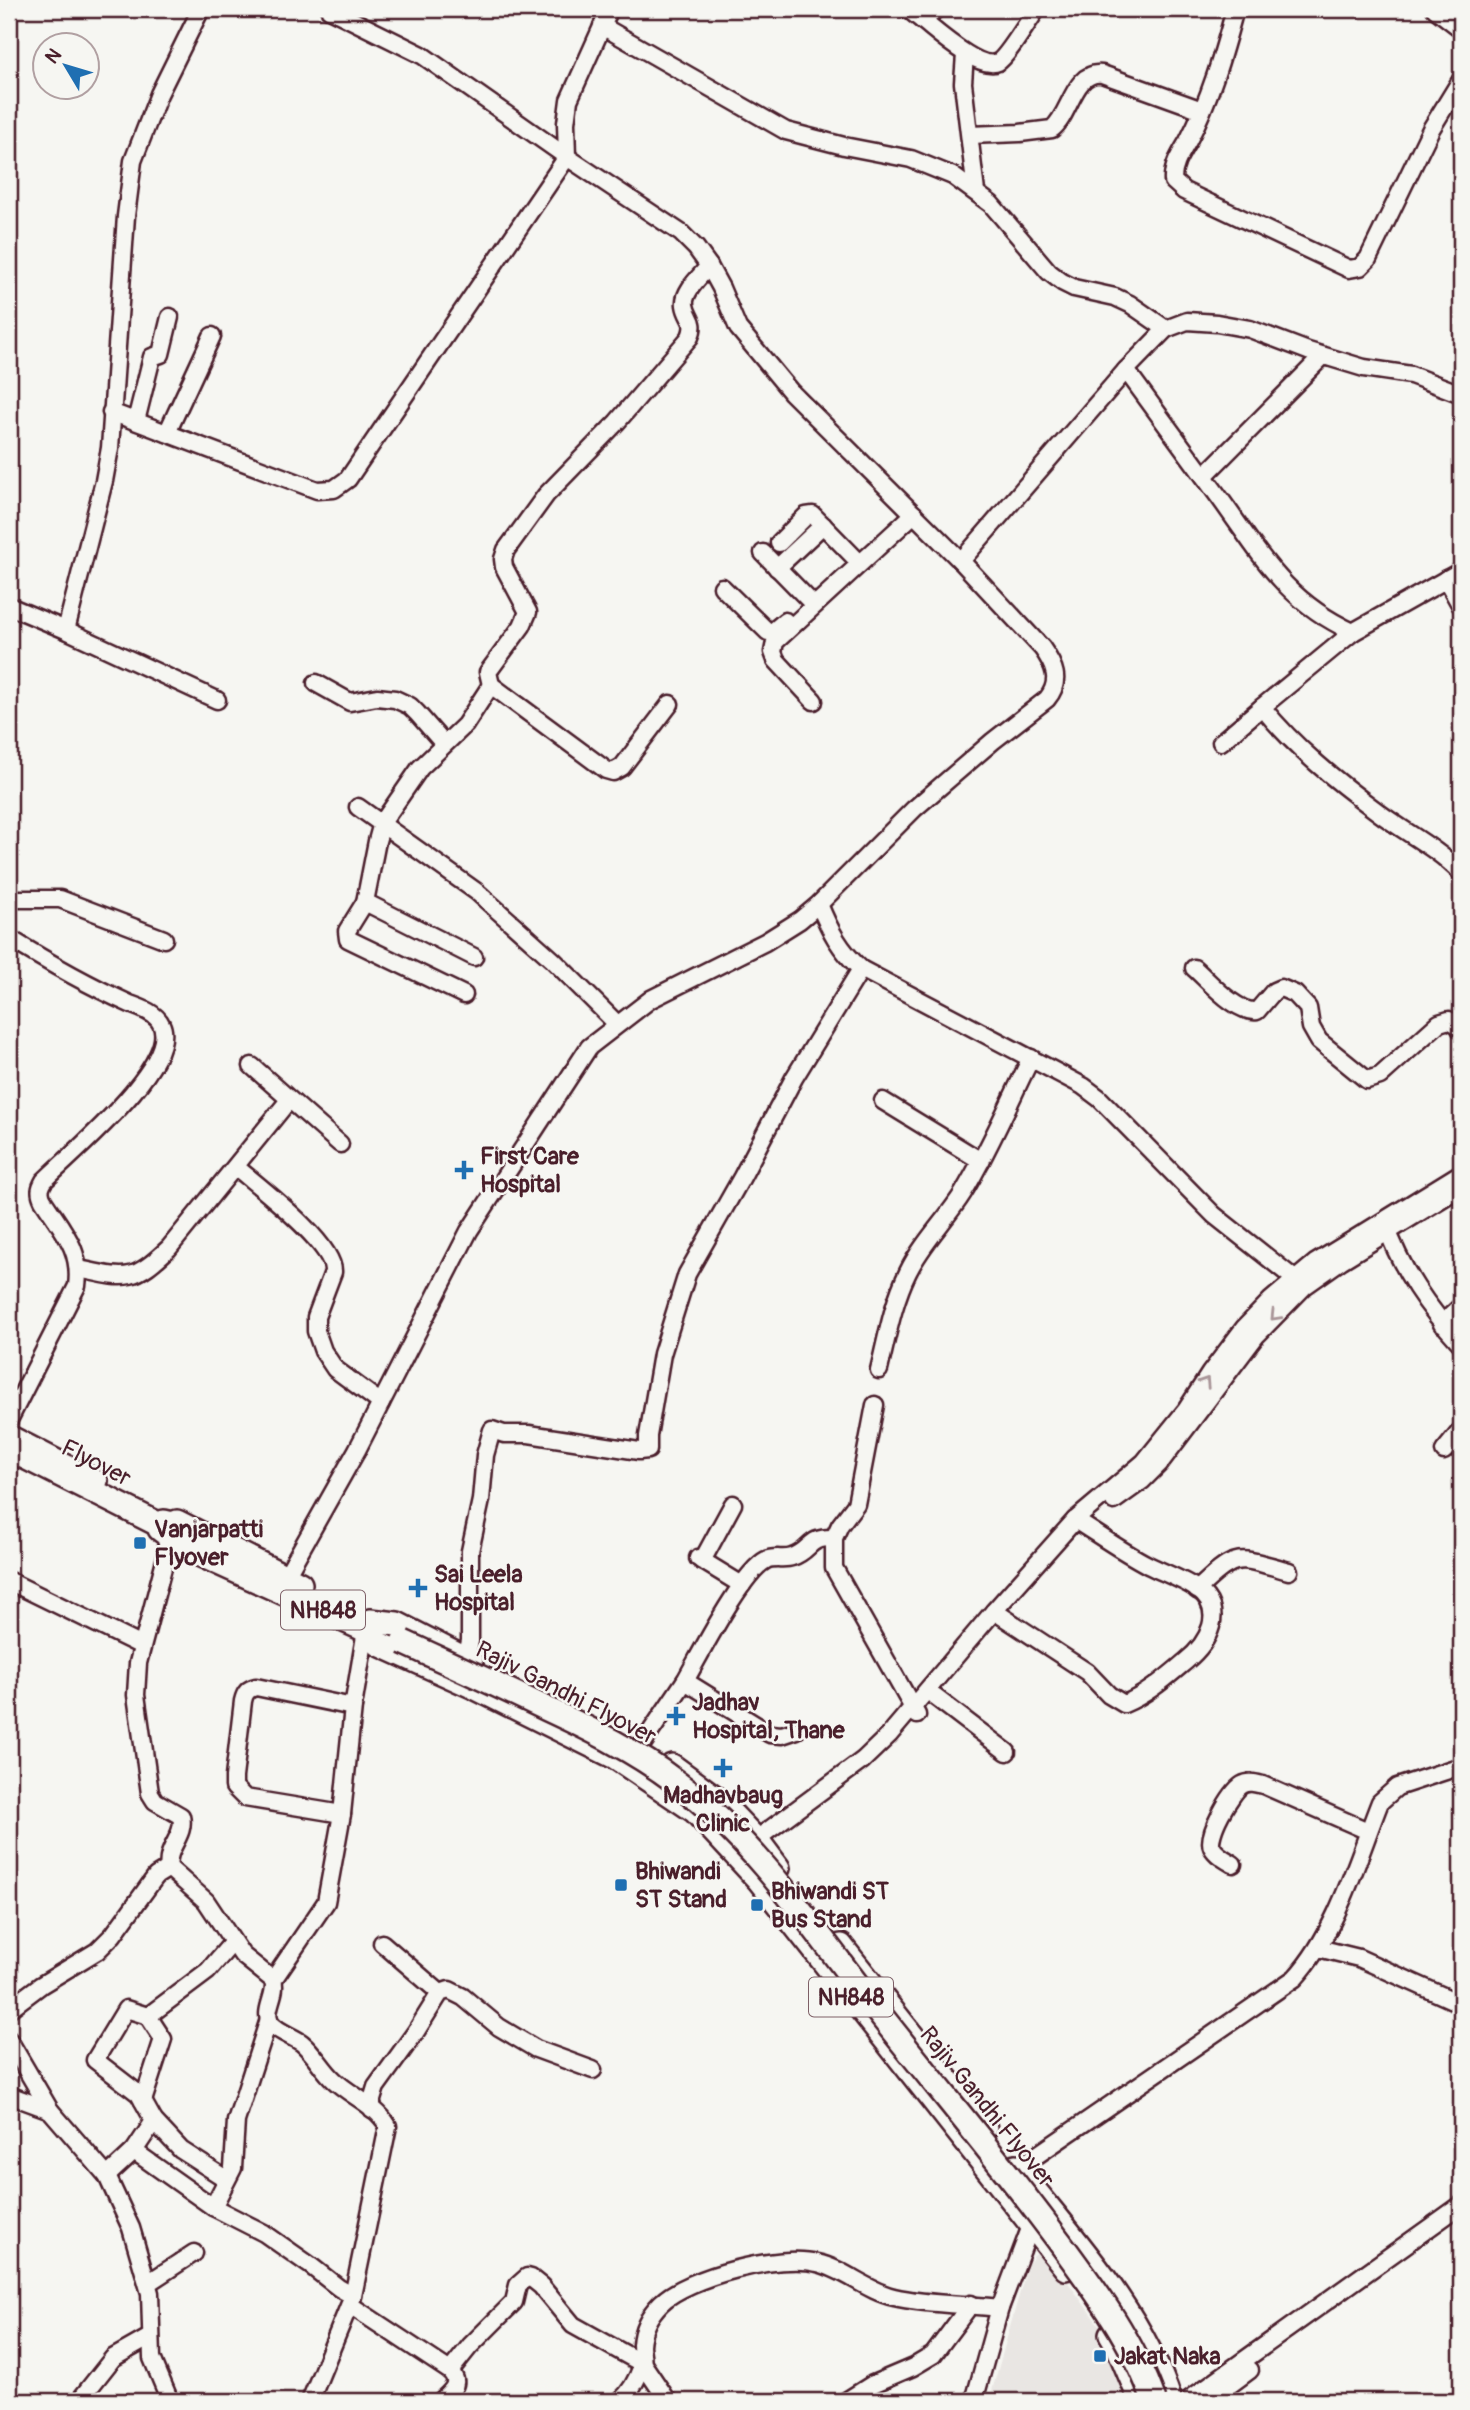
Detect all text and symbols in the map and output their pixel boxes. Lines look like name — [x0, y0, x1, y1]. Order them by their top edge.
north arrow — [32, 32, 102, 102]
text: N — [40, 44, 67, 69]
place label: First Care Hospital — [480, 1142, 580, 1199]
marker: First Care Hospital — [454, 1160, 474, 1180]
one-way arrow — [1270, 1308, 1283, 1321]
one-way arrow — [1196, 1376, 1209, 1389]
street label: Flyover — [56, 1433, 136, 1493]
place label: Vanjarpatti Flyover — [154, 1515, 263, 1572]
marker: Vanjarpatti Flyover — [132, 1535, 148, 1551]
place label: Sai Leela Hospital — [434, 1560, 523, 1617]
marker: Sai Leela Hospital — [408, 1578, 428, 1598]
road number: NH848 — [281, 1590, 365, 1630]
street label: Rajiv Gandhi Flyover — [471, 1635, 662, 1751]
place label: Jadhav Hospital, Thane — [692, 1688, 846, 1745]
marker: Jadhav Hospital, Thane — [666, 1706, 686, 1726]
marker: Madhavbaug Clinic — [713, 1758, 733, 1778]
place label: Madhavbaug Clinic — [663, 1781, 783, 1838]
place label: Bhiwandi ST Stand — [635, 1857, 727, 1914]
marker: Bhiwandi ST Stand — [613, 1877, 629, 1893]
place label: Bhiwandi ST Bus Stand — [771, 1877, 890, 1934]
marker: Bhiwandi ST Bus Stand — [749, 1897, 765, 1913]
road number: NH848 — [809, 1978, 893, 2016]
street label: Rajiv Gandhi Flyover — [913, 2021, 1061, 2194]
place label: Jakat Naka — [1114, 2342, 1221, 2371]
marker: Jakat Naka — [1092, 2348, 1108, 2364]

